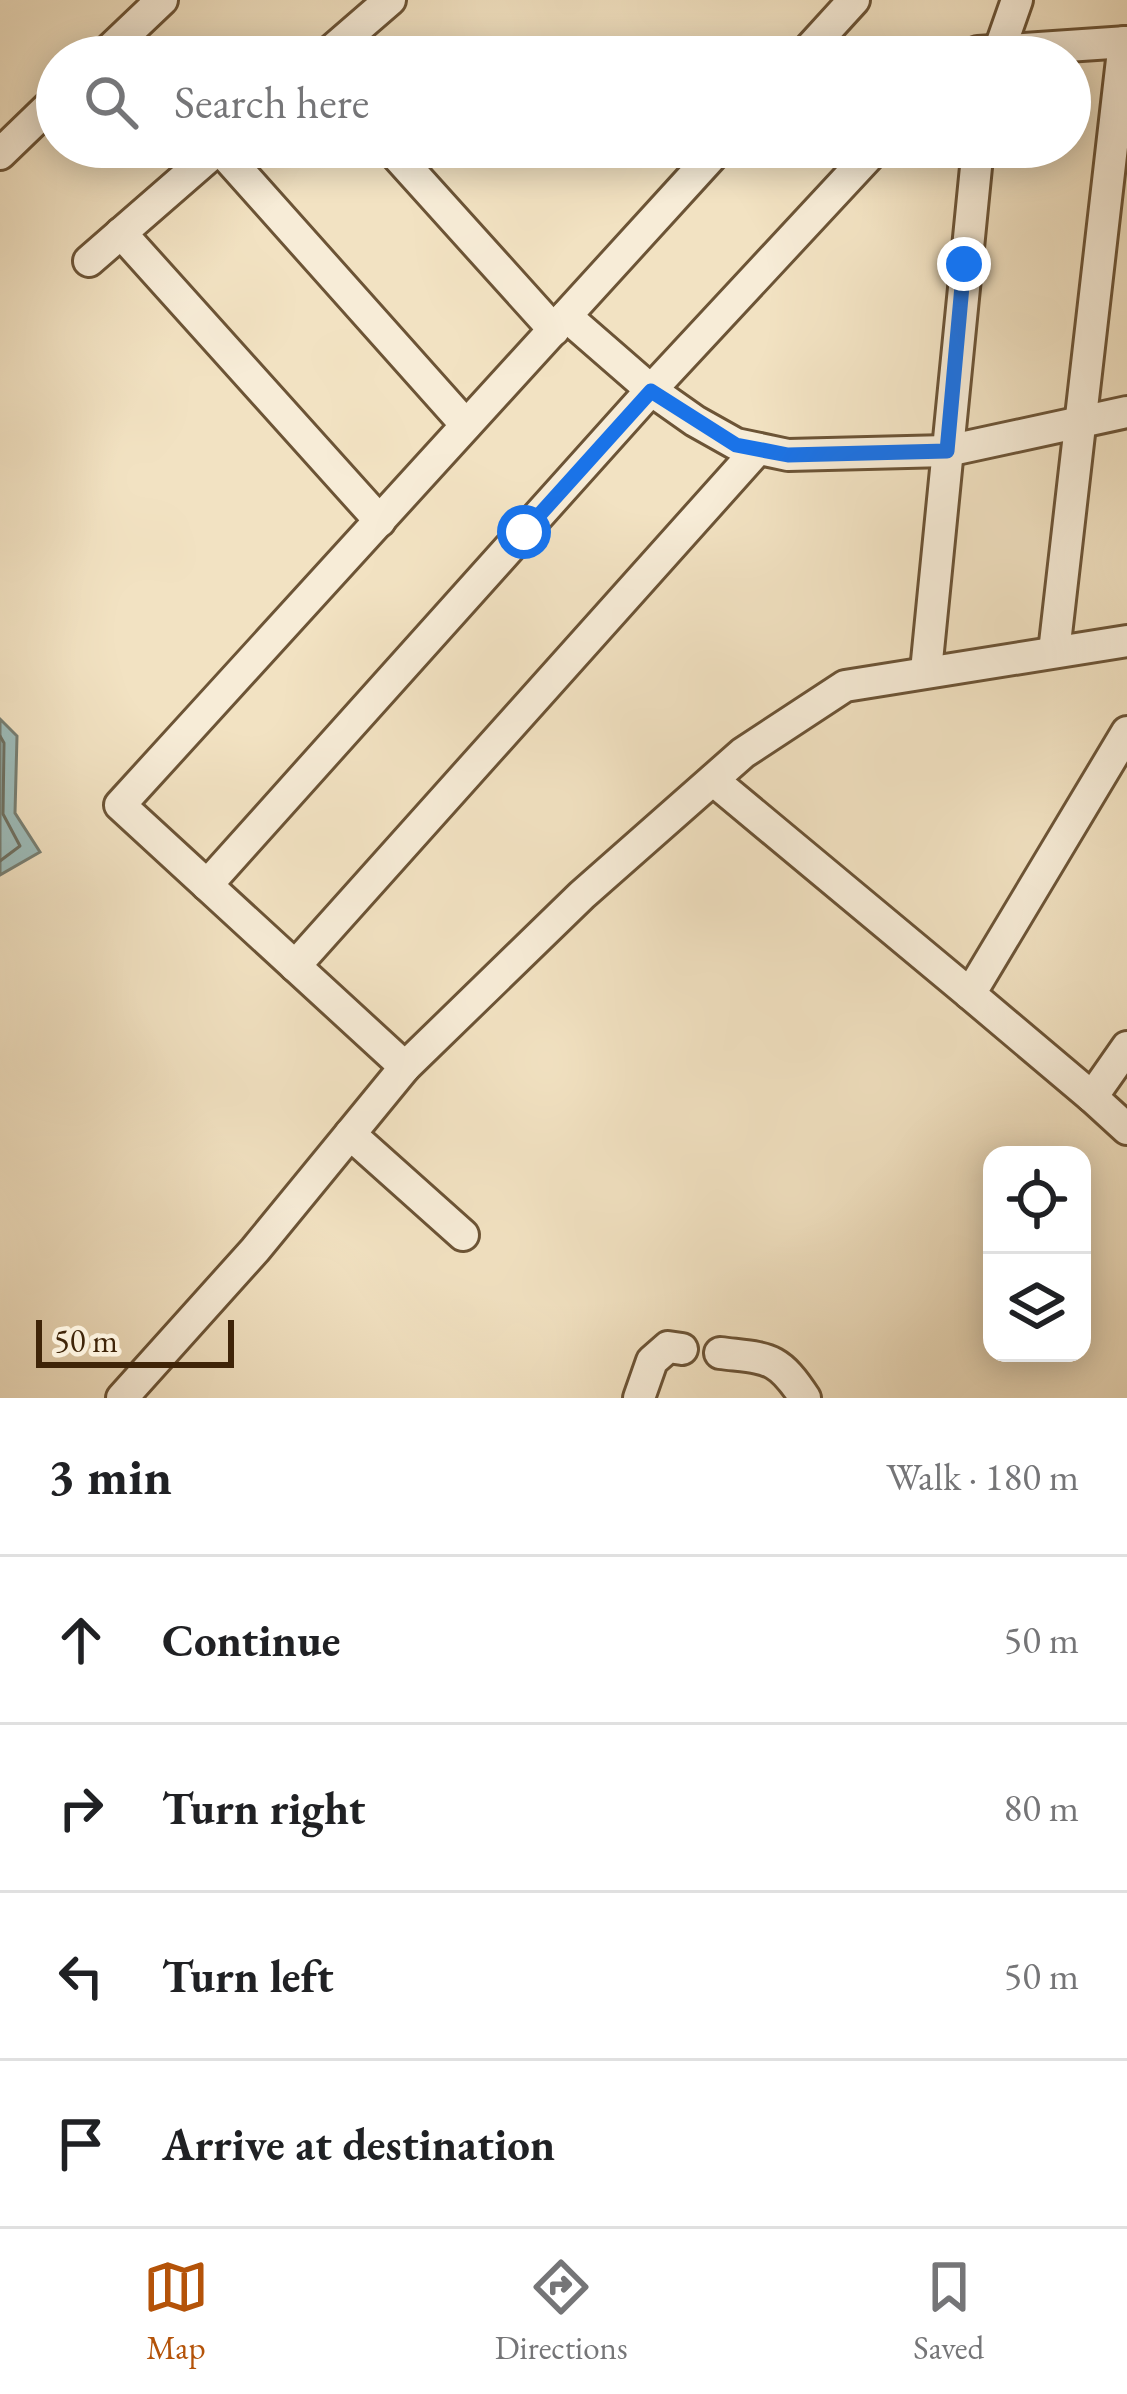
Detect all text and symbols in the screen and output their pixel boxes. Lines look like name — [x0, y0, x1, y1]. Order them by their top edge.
search box — [36, 36, 1091, 168]
icon: search — [78, 69, 144, 135]
text: Search here — [174, 73, 369, 131]
route end — [937, 237, 991, 291]
route start — [497, 505, 551, 559]
map controls — [983, 1146, 1091, 1362]
button: locate — [983, 1146, 1091, 1254]
button: layers — [983, 1254, 1091, 1362]
scale bar — [36, 1314, 234, 1367]
text: 50 m — [54, 1319, 118, 1362]
text: 3 min — [48, 1443, 172, 1509]
text: Walk · 180 m — [886, 1451, 1079, 1502]
icon: ahead — [48, 1607, 114, 1673]
text: Continue — [162, 1611, 340, 1669]
text: 50 m — [1003, 1614, 1079, 1665]
icon: right — [48, 1775, 114, 1841]
text: Turn right — [162, 1779, 365, 1837]
text: 80 m — [1003, 1782, 1079, 1833]
icon: left — [48, 1943, 114, 2009]
text: Turn left — [162, 1947, 334, 2005]
text: 50 m — [1003, 1950, 1079, 2001]
icon: arrive — [48, 2111, 114, 2177]
text: Arrive at destination — [162, 2115, 555, 2173]
tab: Map — [143, 2254, 209, 2369]
tab: Directions — [495, 2254, 628, 2369]
tab: Saved — [913, 2254, 984, 2369]

